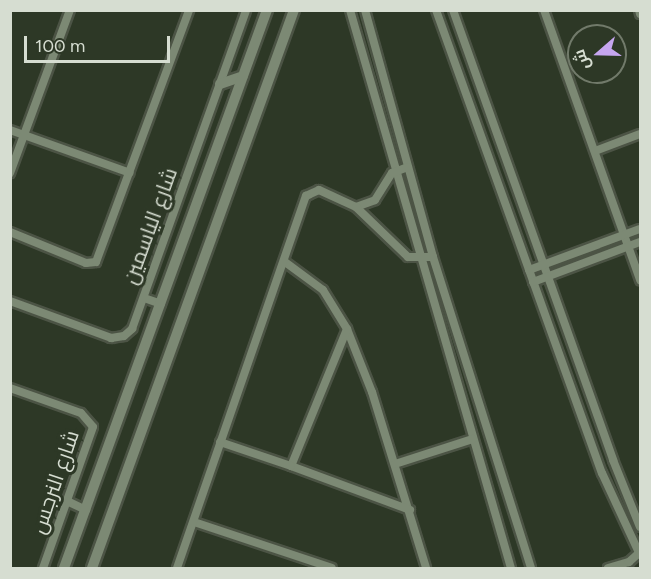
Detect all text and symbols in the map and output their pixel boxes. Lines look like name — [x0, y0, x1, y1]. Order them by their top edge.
scale bar — [27, 24, 172, 62]
north arrow — [567, 24, 627, 84]
text: 100 m — [35, 35, 85, 57]
text: ش — [569, 47, 594, 73]
street label: شارع الياسمين — [117, 164, 183, 288]
street label: شارع النرجس — [26, 427, 84, 537]

